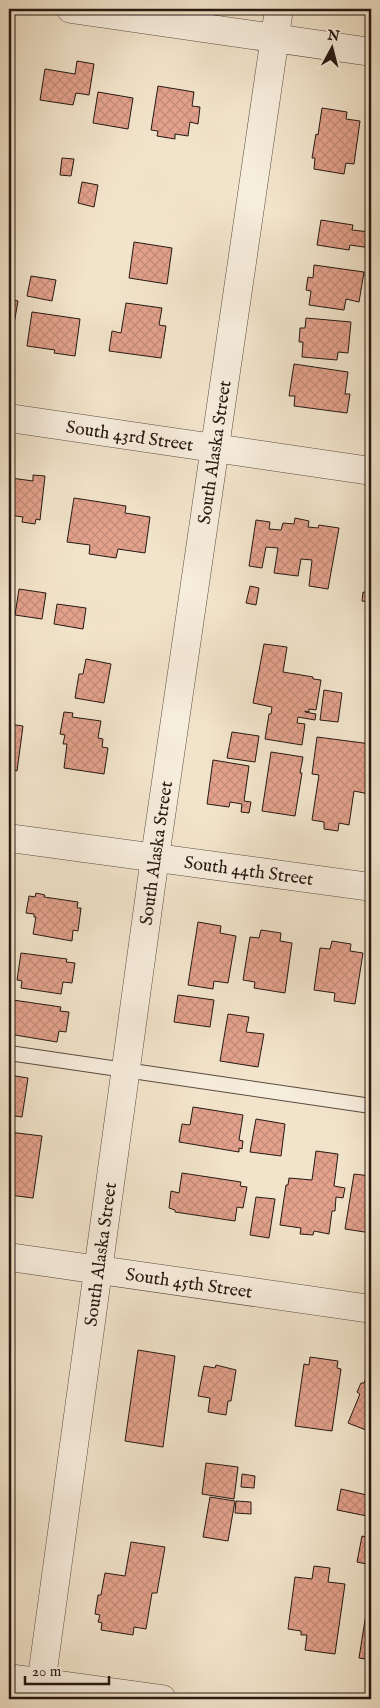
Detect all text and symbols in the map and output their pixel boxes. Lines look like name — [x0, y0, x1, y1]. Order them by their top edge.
north arrow — [308, 22, 358, 72]
text: N — [325, 26, 341, 46]
street label: South Alaska Street — [194, 379, 238, 526]
street label: South 43rd Street — [64, 416, 195, 458]
street label: South Alaska Street — [136, 780, 179, 927]
street label: South 44th Street — [183, 852, 315, 892]
street label: South Alaska Street — [80, 1181, 123, 1328]
street label: South 45th Street — [124, 1264, 254, 1305]
scale bar — [25, 1653, 109, 1685]
text: 20 m — [32, 1662, 62, 1681]

